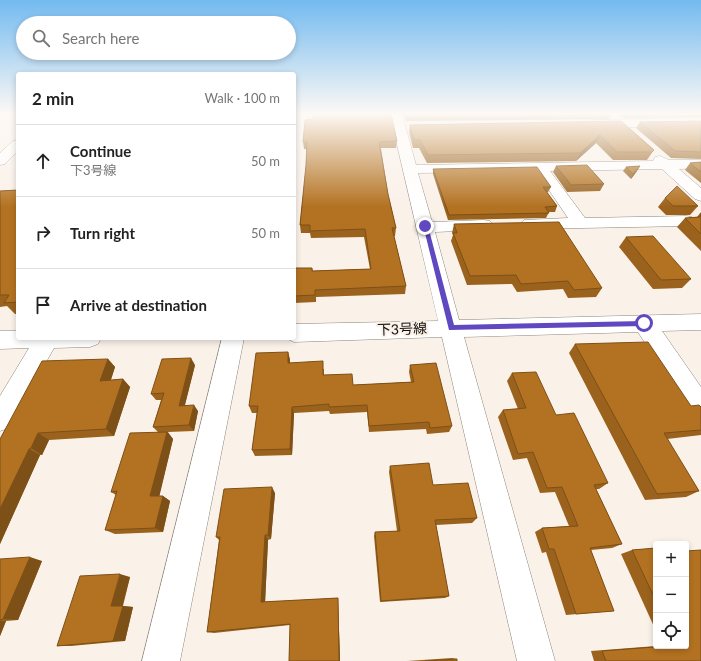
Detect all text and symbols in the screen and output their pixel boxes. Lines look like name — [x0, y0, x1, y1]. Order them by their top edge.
search box — [16, 16, 296, 60]
icon: search — [30, 27, 52, 49]
text: Search here — [62, 29, 139, 47]
text: 2 min — [32, 88, 74, 109]
text: Walk · 100 m — [204, 90, 280, 106]
text: Continue — [70, 142, 131, 160]
icon: ahead — [32, 150, 54, 172]
text: 50 m — [251, 153, 280, 169]
text: 下3号線 — [70, 162, 117, 178]
route end — [416, 217, 434, 235]
icon: right — [32, 222, 54, 244]
text: Turn right — [70, 224, 135, 242]
text: 50 m — [251, 225, 280, 241]
icon: arrive — [32, 294, 54, 316]
text: Arrive at destination — [70, 296, 207, 314]
route start — [635, 314, 653, 332]
street label: 下3号線 — [377, 319, 427, 338]
map controls — [653, 541, 689, 649]
button: + — [653, 541, 689, 577]
button: − — [653, 577, 689, 613]
button: locate — [653, 613, 689, 649]

